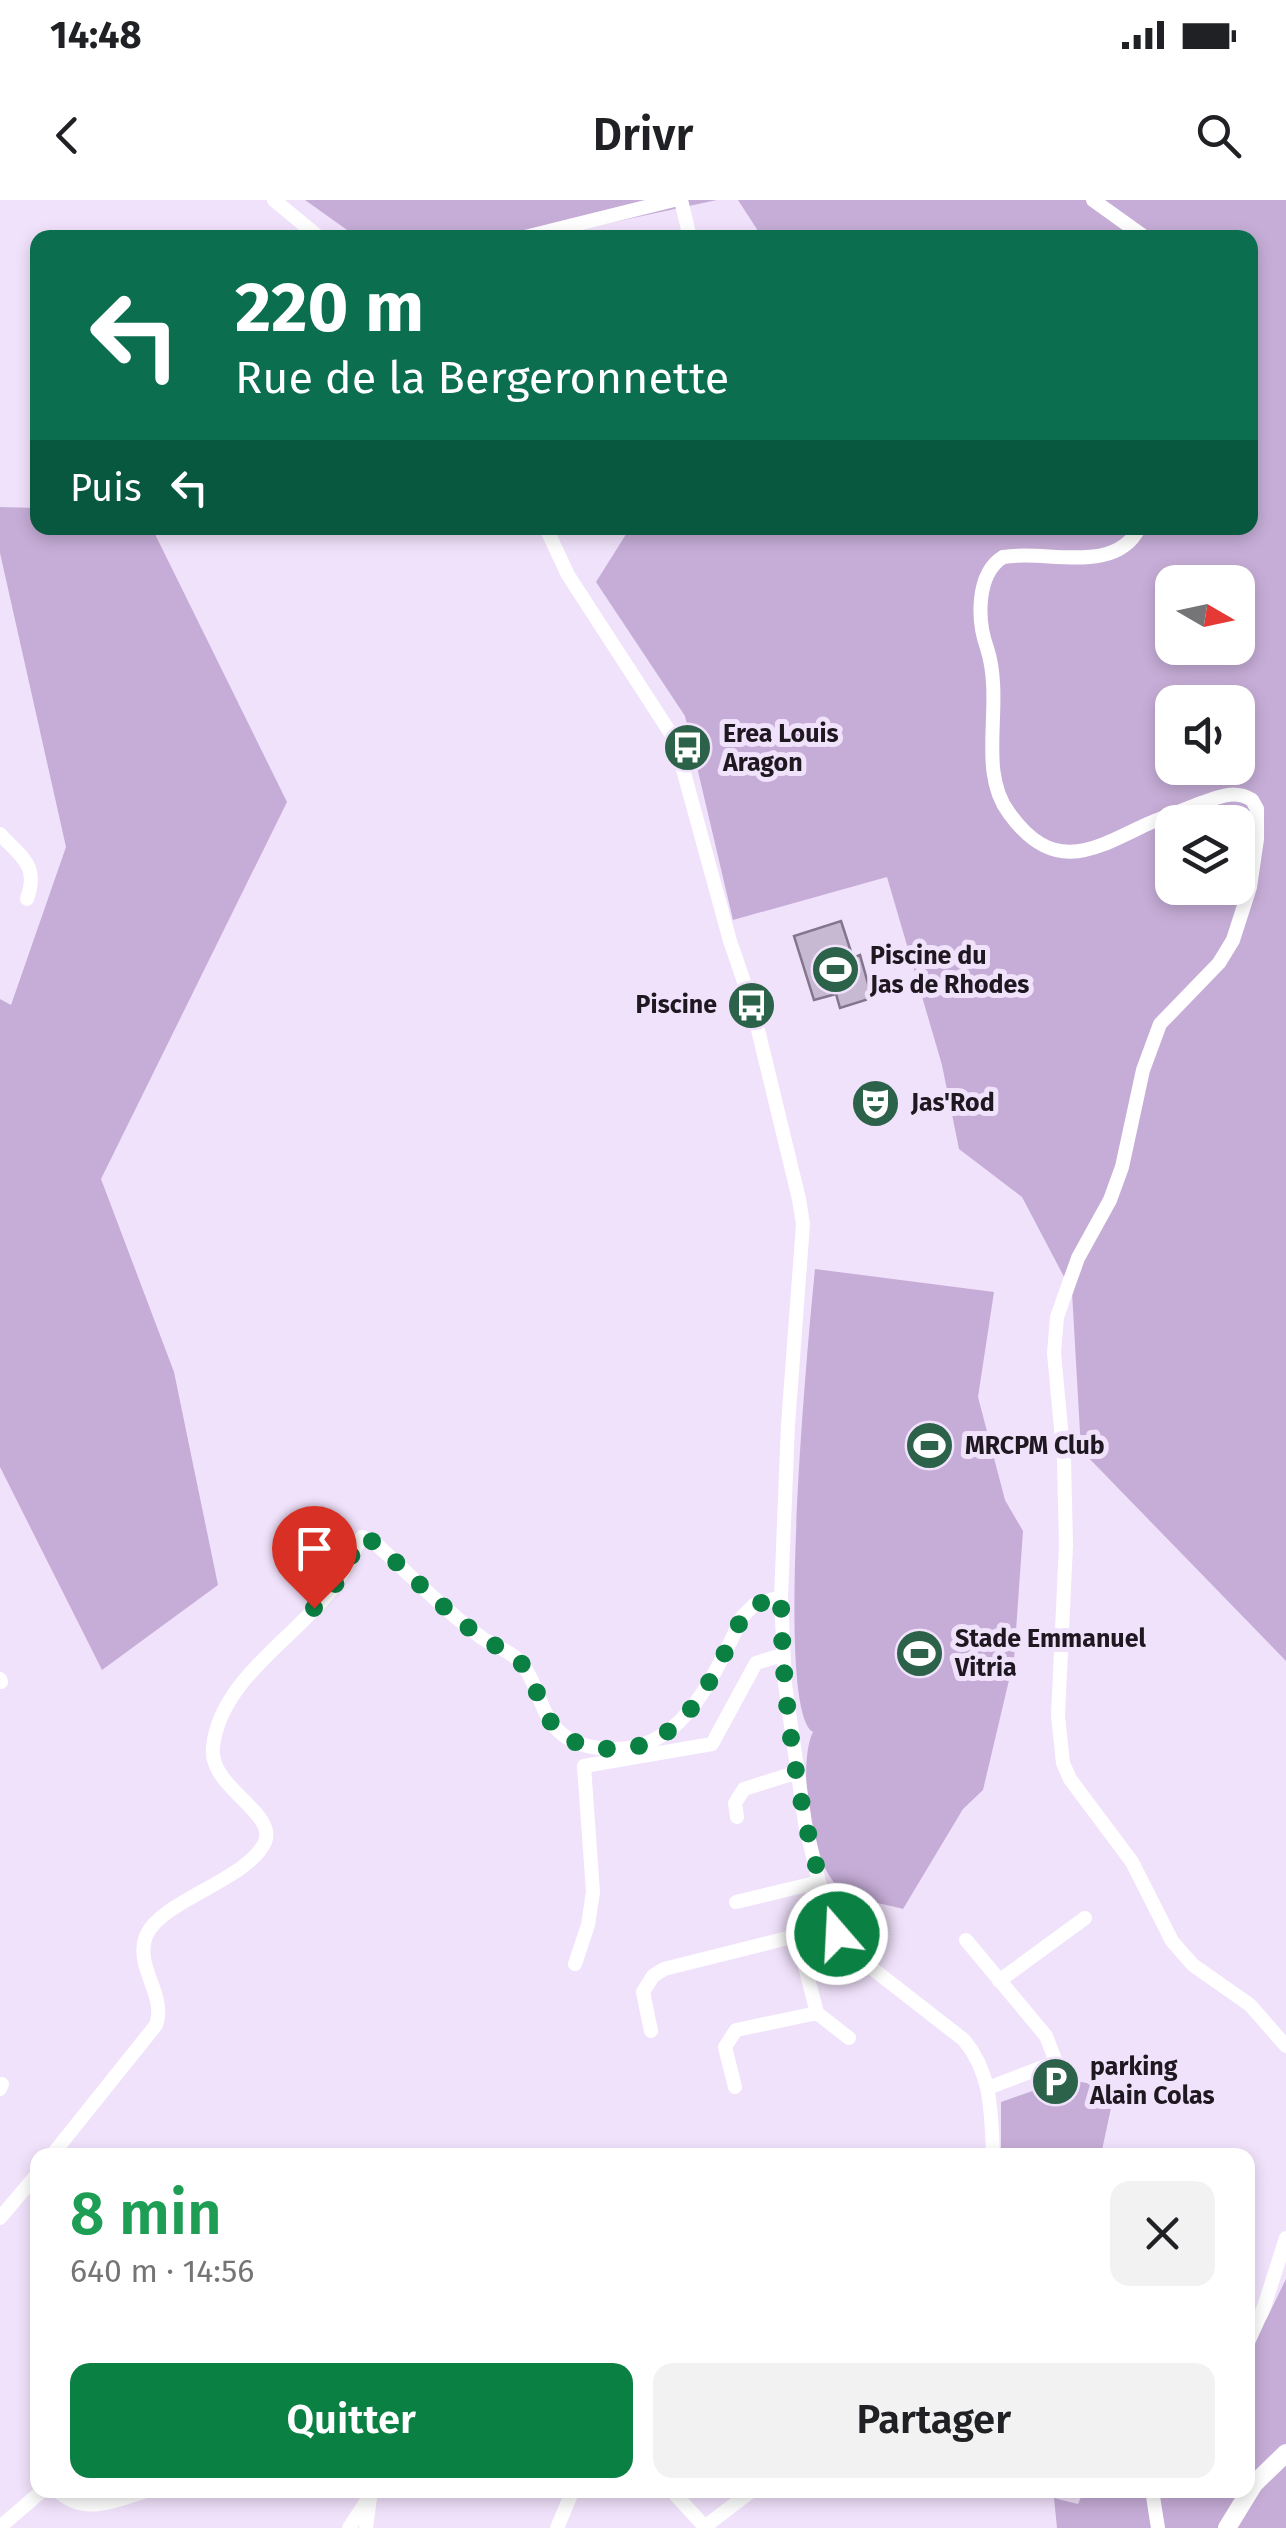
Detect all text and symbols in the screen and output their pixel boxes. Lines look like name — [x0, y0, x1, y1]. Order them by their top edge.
text: 14:48 — [50, 12, 142, 58]
icon: back — [40, 108, 95, 163]
text: Drivr — [593, 108, 693, 162]
icon: search — [1191, 108, 1246, 163]
text: 220 m — [235, 266, 424, 350]
icon: left — [70, 270, 200, 400]
text: Rue de la Bergeronnette — [235, 351, 729, 405]
icon: left — [162, 460, 217, 515]
text: Puis — [70, 465, 142, 511]
north arrow — [1155, 565, 1255, 665]
map controls — [1155, 565, 1255, 905]
button: sound — [1155, 685, 1255, 785]
place label: Erea Louis Aragon — [722, 719, 839, 778]
bus stop icon: Erea Louis Aragon — [662, 722, 714, 774]
button: layers — [1155, 805, 1255, 905]
place label: Piscine du Jas de Rhodes — [869, 941, 1029, 1000]
sports icon: Piscine du Jas de Rhodes — [809, 944, 861, 996]
bus stop icon: Piscine — [726, 979, 778, 1031]
place label: Piscine — [636, 990, 717, 1020]
theatre icon: Jas'Rod — [850, 1077, 902, 1129]
place label: Jas'Rod — [910, 1088, 995, 1118]
sports icon: MRCPM Club — [904, 1420, 956, 1472]
place label: MRCPM Club — [965, 1431, 1105, 1461]
pin — [272, 1506, 357, 1609]
icon: arrive — [287, 1521, 342, 1576]
place label: Stade Emmanuel Vitria — [954, 1624, 1146, 1683]
sports icon: Stade Emmanuel Vitria — [894, 1627, 946, 1679]
position arrow — [785, 1882, 889, 1986]
place label: parking Alain Colas — [1089, 2052, 1214, 2111]
parking icon: parking Alain Colas — [1029, 2055, 1081, 2107]
text: 8 min — [70, 2178, 222, 2250]
button: close — [1110, 2181, 1215, 2286]
text: 640 m · 14:56 — [70, 2252, 254, 2290]
button: Quitter — [70, 2363, 633, 2478]
button: Partager — [653, 2363, 1215, 2478]

